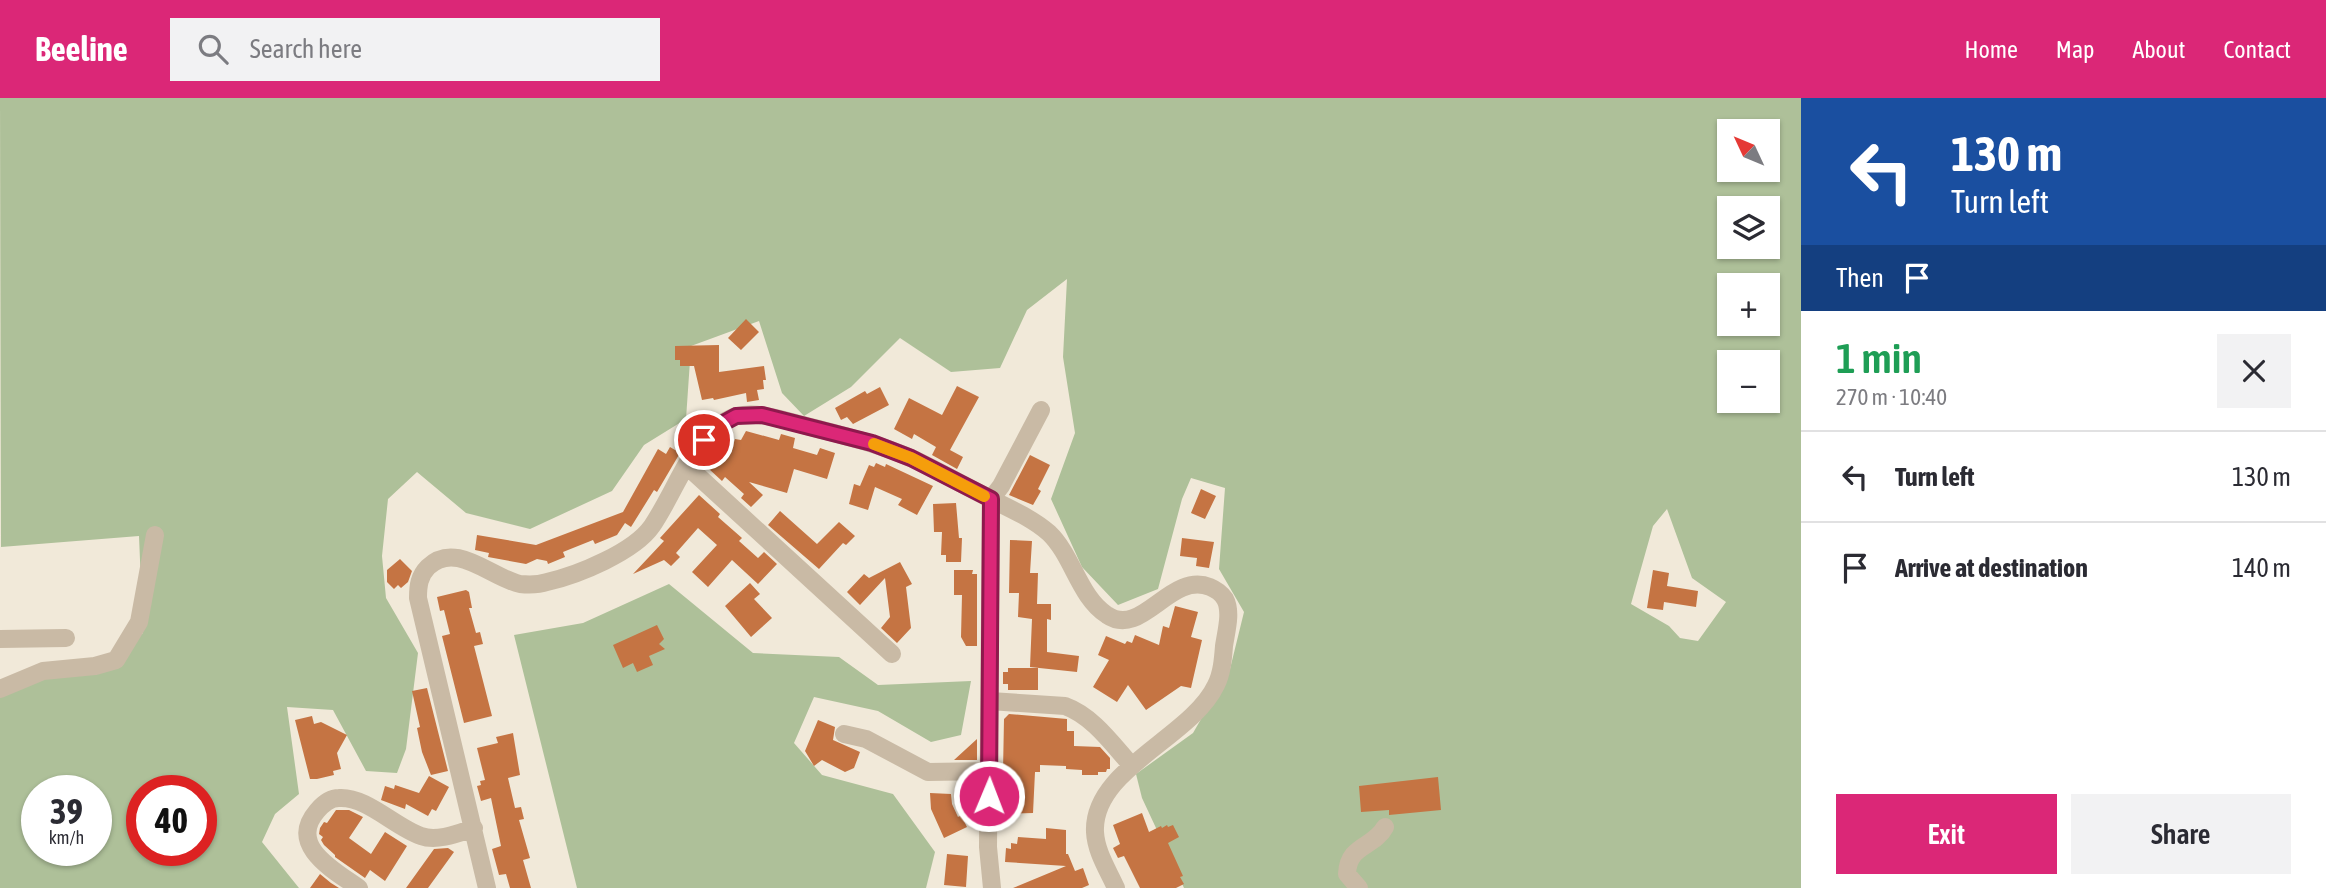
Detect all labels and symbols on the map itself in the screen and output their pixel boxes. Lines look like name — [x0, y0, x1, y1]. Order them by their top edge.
north arrow — [1717, 119, 1780, 182]
pin — [674, 410, 734, 470]
position arrow — [952, 759, 1026, 833]
speed limit sign: 40 — [126, 775, 217, 866]

